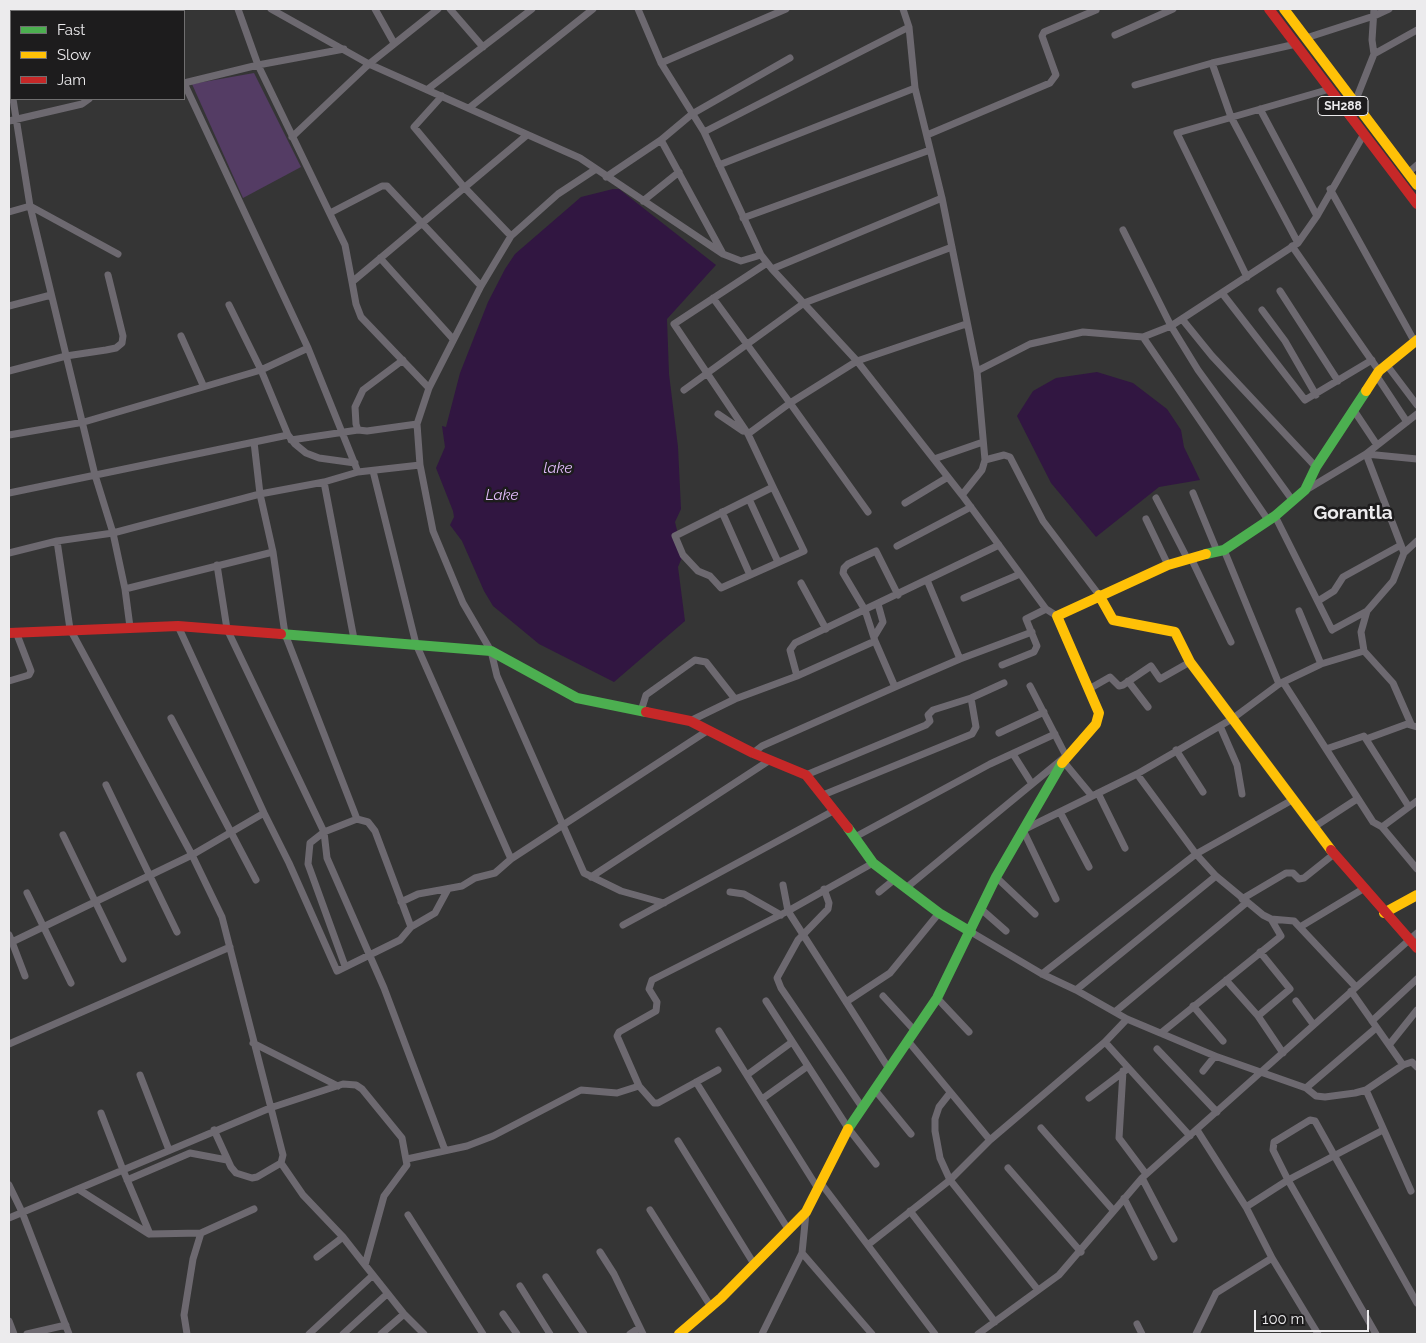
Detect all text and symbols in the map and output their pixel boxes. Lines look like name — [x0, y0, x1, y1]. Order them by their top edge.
legend — [10, 10, 185, 100]
text: Fast — [57, 21, 85, 39]
text: Slow — [57, 46, 91, 64]
text: Jam — [57, 71, 86, 89]
road number: SH288 — [1318, 96, 1368, 115]
water label: lake — [544, 459, 572, 477]
water label: Lake — [486, 486, 518, 504]
district label: Gorantla — [1313, 502, 1393, 524]
scale bar — [1256, 1300, 1371, 1332]
text: 100 m — [1262, 1310, 1304, 1328]

